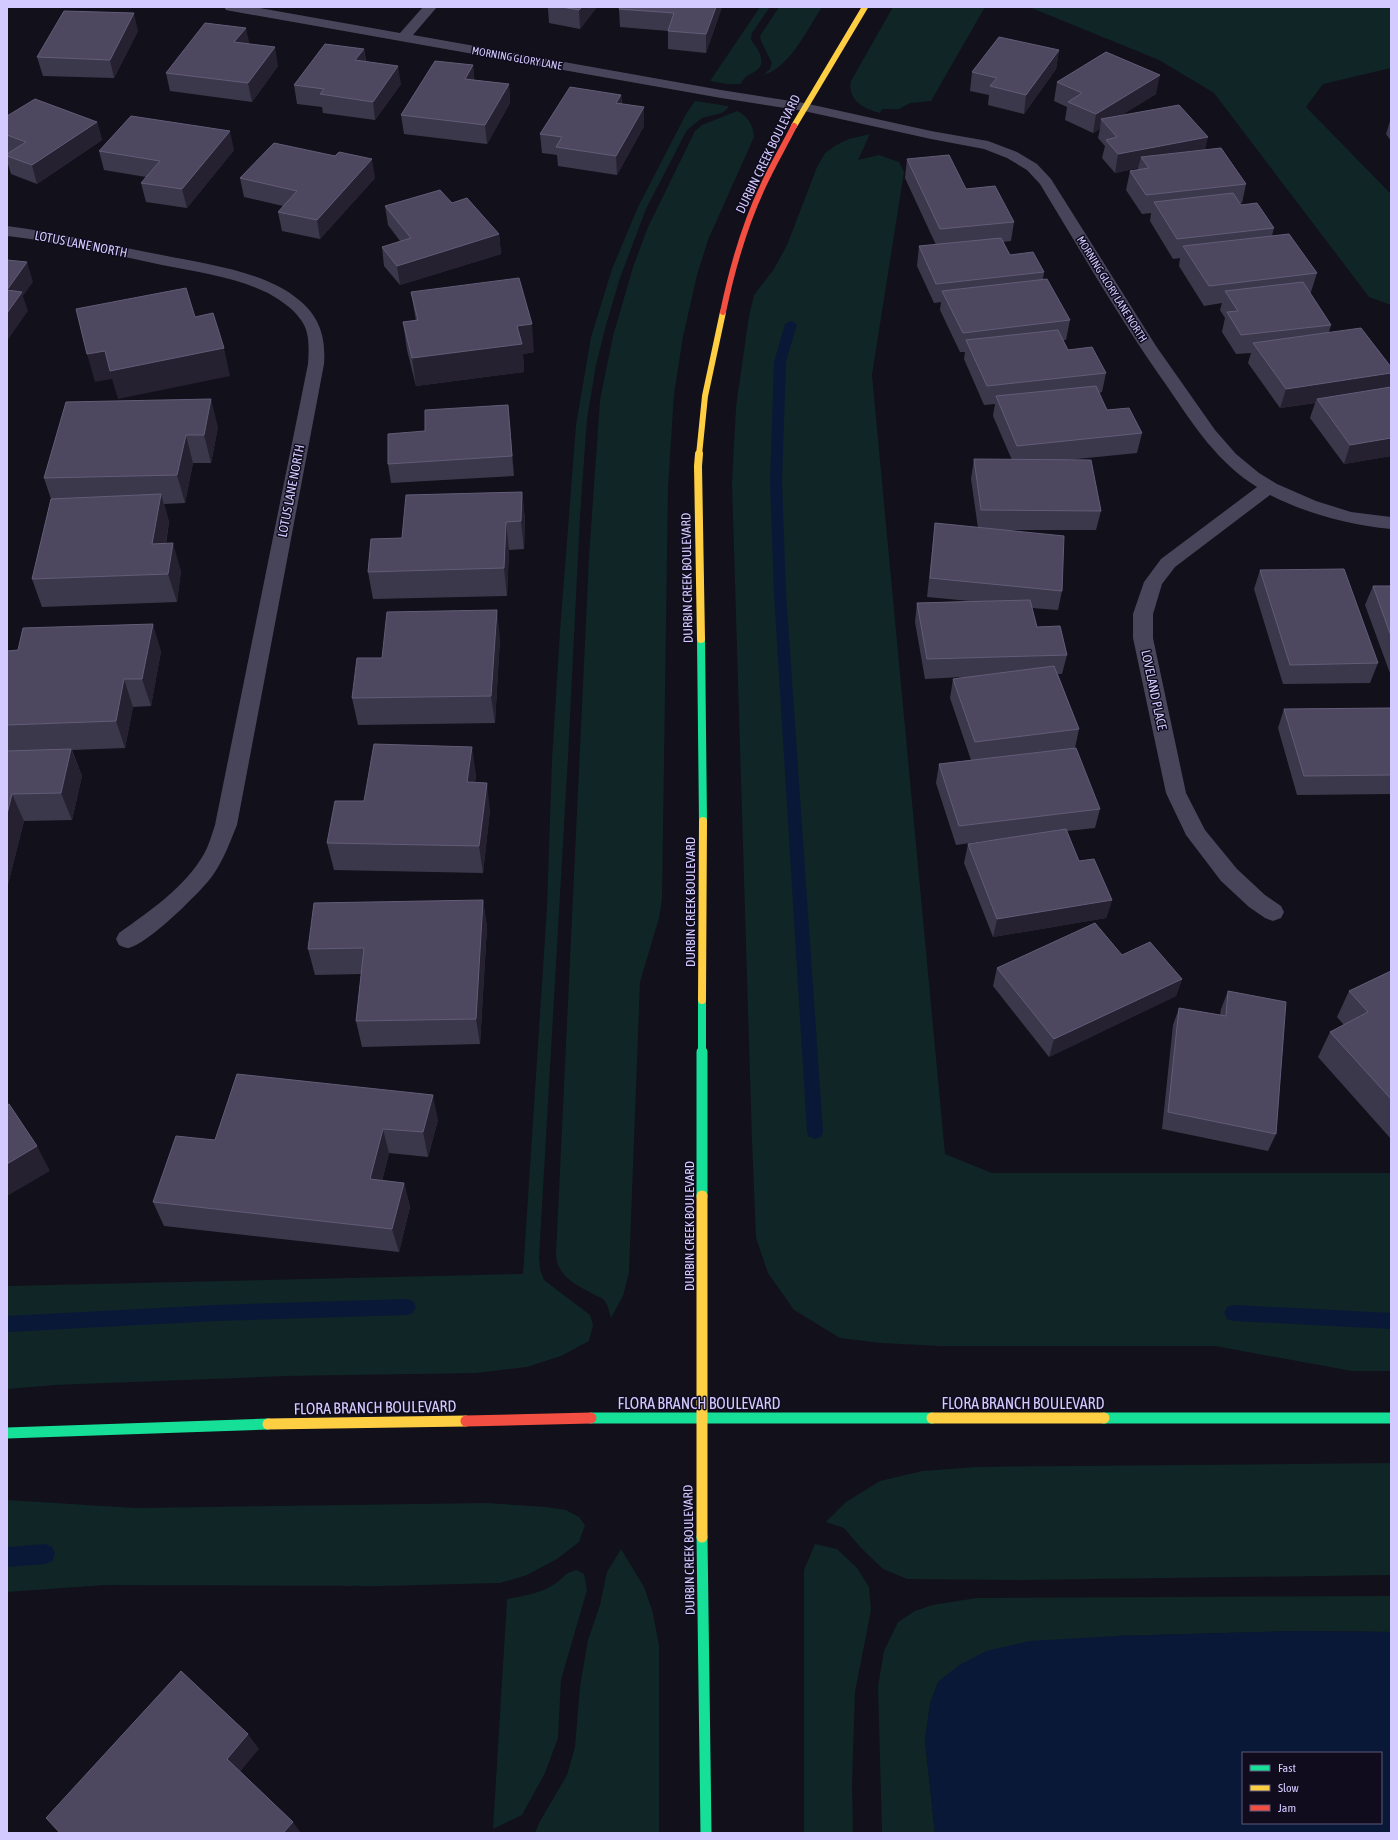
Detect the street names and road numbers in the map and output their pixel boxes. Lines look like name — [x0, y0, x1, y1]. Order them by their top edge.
street label: MORNING GLORY LANE — [471, 44, 563, 72]
street label: DURBIN CREEK BOULEVARD — [733, 92, 803, 216]
street label: LOTUS LANE NORTH — [33, 228, 129, 260]
street label: MORNING GLORY LANE NORTH — [1074, 234, 1150, 344]
street label: LOTUS LANE NORTH — [275, 443, 307, 539]
street label: DURBIN CREEK BOULEVARD — [678, 513, 696, 643]
street label: LOVELAND PLACE — [1138, 649, 1170, 732]
street label: DURBIN CREEK BOULEVARD — [683, 837, 698, 967]
street label: DURBIN CREEK BOULEVARD — [682, 1161, 697, 1291]
street label: FLORA BRANCH BOULEVARD — [618, 1394, 781, 1412]
street label: FLORA BRANCH BOULEVARD — [942, 1394, 1105, 1412]
street label: FLORA BRANCH BOULEVARD — [293, 1397, 457, 1417]
street label: DURBIN CREEK BOULEVARD — [680, 1485, 698, 1615]

